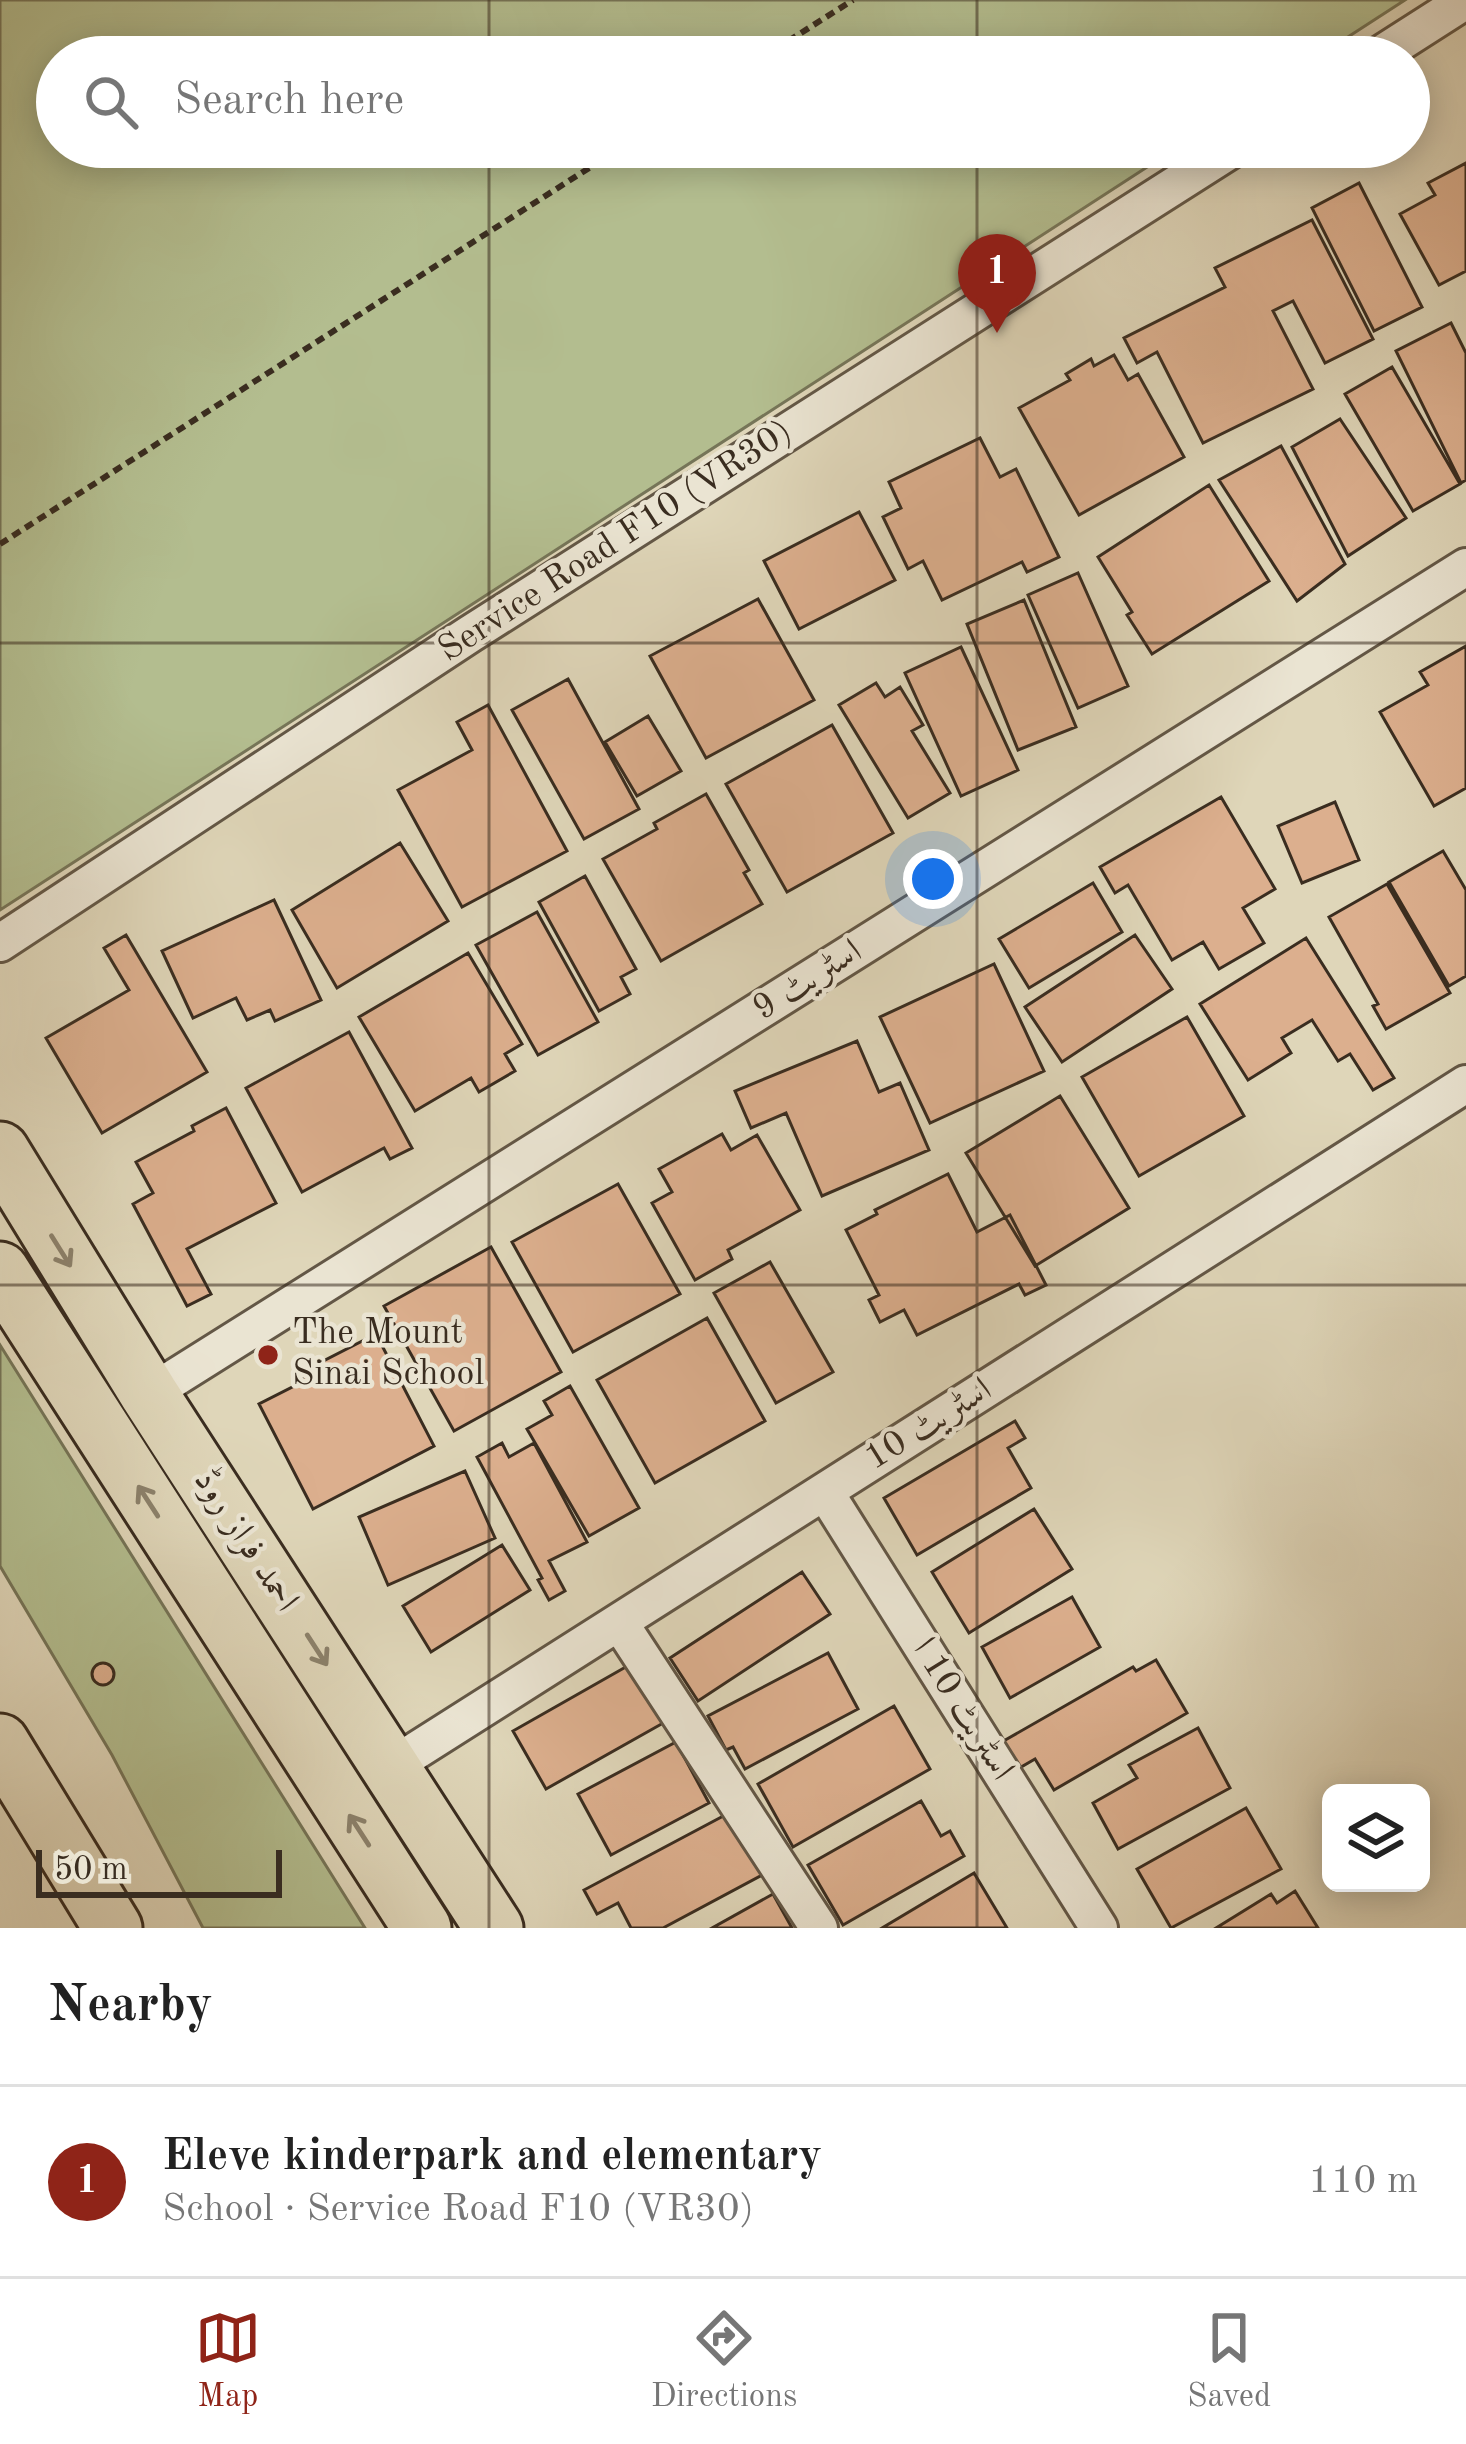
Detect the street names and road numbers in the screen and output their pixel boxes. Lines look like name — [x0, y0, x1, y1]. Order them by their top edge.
street label: Service Road F10 (VR30) — [433, 414, 799, 670]
street label: اسٹریٹ 9 — [747, 934, 869, 1029]
street label: اسٹریٹ 10 — [860, 1372, 999, 1479]
street label: احمد فراز روڈ — [184, 1461, 307, 1620]
street label: اسٹریٹ 10 ا — [904, 1633, 1019, 1788]

